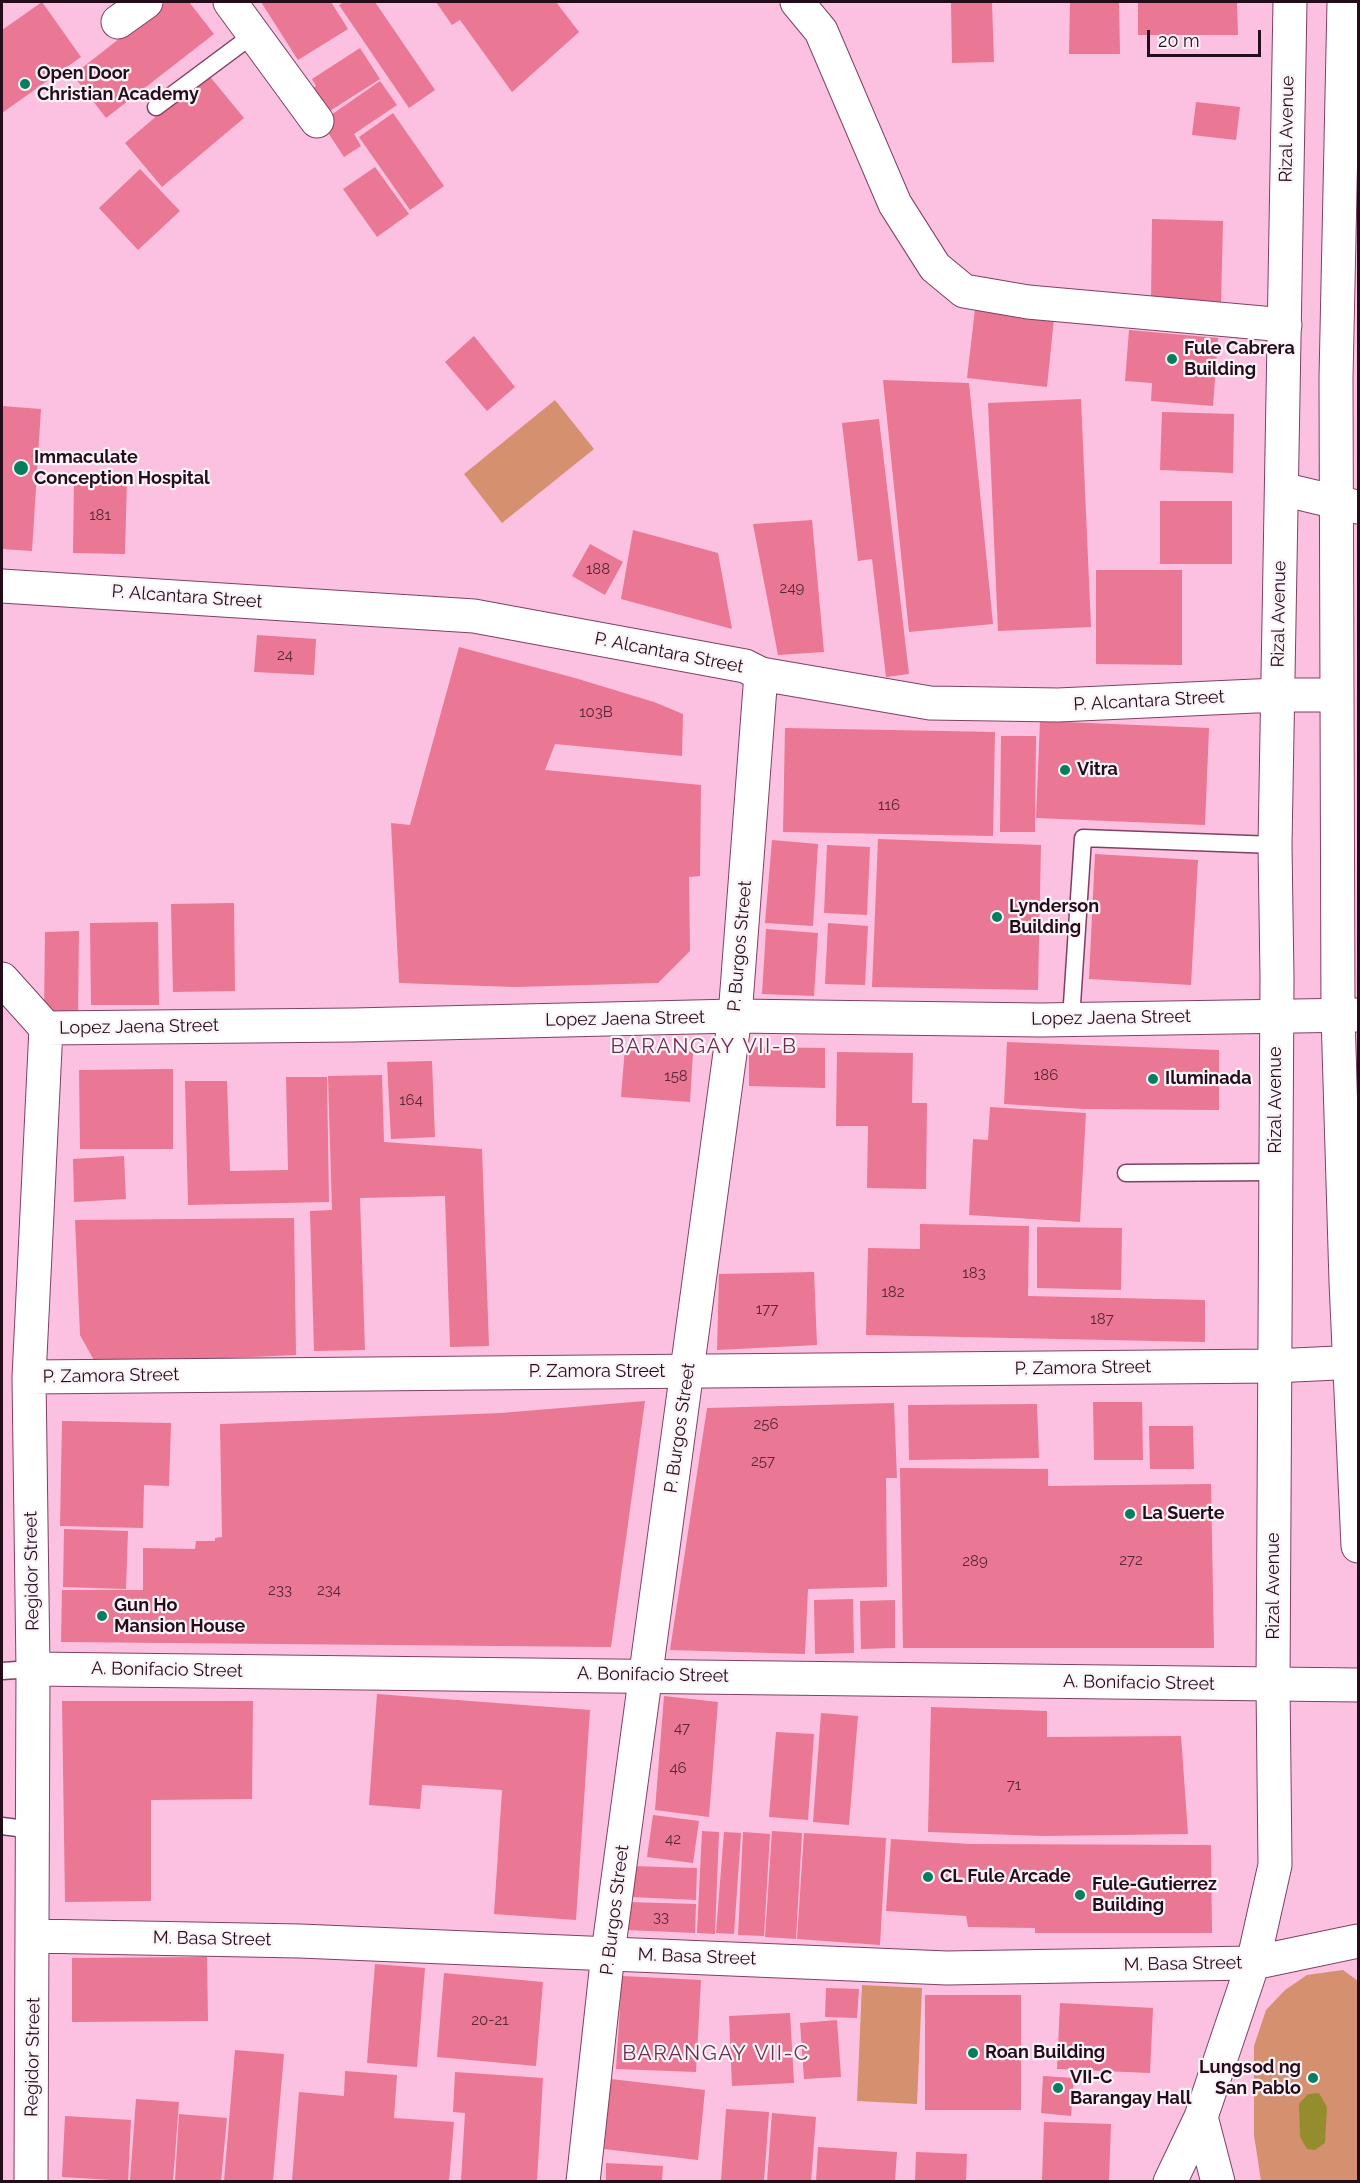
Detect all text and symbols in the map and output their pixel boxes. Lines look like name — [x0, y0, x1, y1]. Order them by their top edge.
scale bar — [1150, 18, 1264, 56]
text: 20 m — [1158, 30, 1200, 51]
place label: Open Door Christian Academy — [37, 63, 199, 106]
street label: Rizal Avenue — [1275, 75, 1299, 183]
marker: Open Door Christian Academy — [18, 77, 32, 91]
place label: Fule Cabrera Building — [1184, 338, 1295, 380]
marker: Fule Cabrera Building — [1165, 352, 1179, 366]
place label: Immaculate Conception Hospital — [34, 447, 210, 490]
marker: Immaculate Conception Hospital — [12, 459, 30, 477]
house number: 181 — [89, 506, 111, 524]
house number: 188 — [586, 560, 610, 578]
street label: Rizal Avenue — [1267, 560, 1291, 668]
house number: 249 — [780, 579, 804, 597]
street label: P. Alcantara Street — [111, 581, 263, 613]
street label: P. Alcantara Street — [593, 628, 745, 678]
house number: 24 — [277, 646, 293, 664]
street label: P. Alcantara Street — [1073, 686, 1225, 716]
house number: 103B — [579, 703, 613, 721]
place label: Vitra — [1077, 759, 1118, 781]
marker: Vitra — [1058, 763, 1072, 777]
house number: 116 — [878, 796, 900, 814]
street label: P. Burgos Street — [724, 880, 756, 1012]
place label: Lynderson Building — [1009, 896, 1099, 938]
marker: Lynderson Building — [990, 910, 1004, 924]
street label: Lopez Jaena Street — [1031, 1006, 1191, 1030]
street label: Lopez Jaena Street — [545, 1007, 705, 1031]
street label: Lopez Jaena Street — [59, 1015, 219, 1039]
district label: BARANGAY VII-B — [610, 1034, 798, 1060]
street label: Rizal Avenue — [1265, 1047, 1287, 1153]
house number: 186 — [1034, 1066, 1058, 1084]
house number: 158 — [664, 1067, 688, 1085]
place label: Iluminada — [1165, 1068, 1251, 1090]
marker: Iluminada — [1146, 1072, 1160, 1086]
house number: 164 — [399, 1091, 423, 1109]
house number: 183 — [962, 1264, 986, 1282]
house number: 182 — [881, 1283, 905, 1301]
house number: 177 — [756, 1300, 778, 1318]
house number: 187 — [1090, 1310, 1114, 1328]
street label: P. Zamora Street — [1015, 1356, 1151, 1380]
street label: P. Zamora Street — [529, 1361, 665, 1383]
street label: P. Burgos Street — [660, 1361, 700, 1495]
street label: P. Zamora Street — [43, 1364, 179, 1388]
house number: 256 — [753, 1415, 779, 1433]
house number: 257 — [751, 1452, 775, 1470]
place label: La Suerte — [1142, 1503, 1225, 1525]
marker: La Suerte — [1123, 1507, 1137, 1521]
street label: Regidor Street — [20, 1511, 44, 1631]
street label: Rizal Avenue — [1263, 1533, 1285, 1639]
house number: 272 — [1119, 1551, 1143, 1569]
house number: 289 — [962, 1552, 988, 1570]
house number: 233 — [268, 1581, 292, 1599]
house number: 234 — [317, 1581, 341, 1599]
place label: Gun Ho Mansion House — [114, 1595, 245, 1638]
marker: Gun Ho Mansion House — [95, 1609, 109, 1623]
street label: A. Bonifacio Street — [91, 1658, 243, 1682]
street label: A. Bonifacio Street — [577, 1663, 729, 1687]
street label: A. Bonifacio Street — [1063, 1671, 1215, 1695]
house number: 47 — [674, 1719, 690, 1737]
house number: 46 — [669, 1759, 687, 1777]
house number: 71 — [1007, 1776, 1021, 1794]
house number: 42 — [665, 1830, 681, 1848]
street label: P. Burgos Street — [596, 1844, 634, 1976]
place label: CL Fule Arcade — [940, 1866, 1071, 1888]
marker: CL Fule Arcade — [921, 1870, 935, 1884]
place label: Fule-Gutierrez Building — [1092, 1874, 1217, 1916]
marker: Fule-Gutierrez Building — [1073, 1888, 1087, 1902]
house number: 33 — [653, 1908, 669, 1926]
street label: M. Basa Street — [153, 1927, 271, 1951]
street label: M. Basa Street — [637, 1944, 757, 1970]
street label: M. Basa Street — [1124, 1952, 1242, 1976]
street label: Regidor Street — [21, 1997, 45, 2117]
house number: 20-21 — [471, 2011, 509, 2029]
district label: BARANGAY VII-C — [622, 2041, 810, 2067]
place label: Roan Building — [985, 2042, 1105, 2064]
marker: Roan Building — [966, 2046, 980, 2060]
place label: Lungsod ng San Pablo — [1199, 2057, 1301, 2100]
place label: VII-C Barangay Hall — [1070, 2067, 1191, 2110]
marker: Lungsod ng San Pablo — [1306, 2071, 1320, 2085]
marker: VII-C Barangay Hall — [1051, 2081, 1065, 2095]

